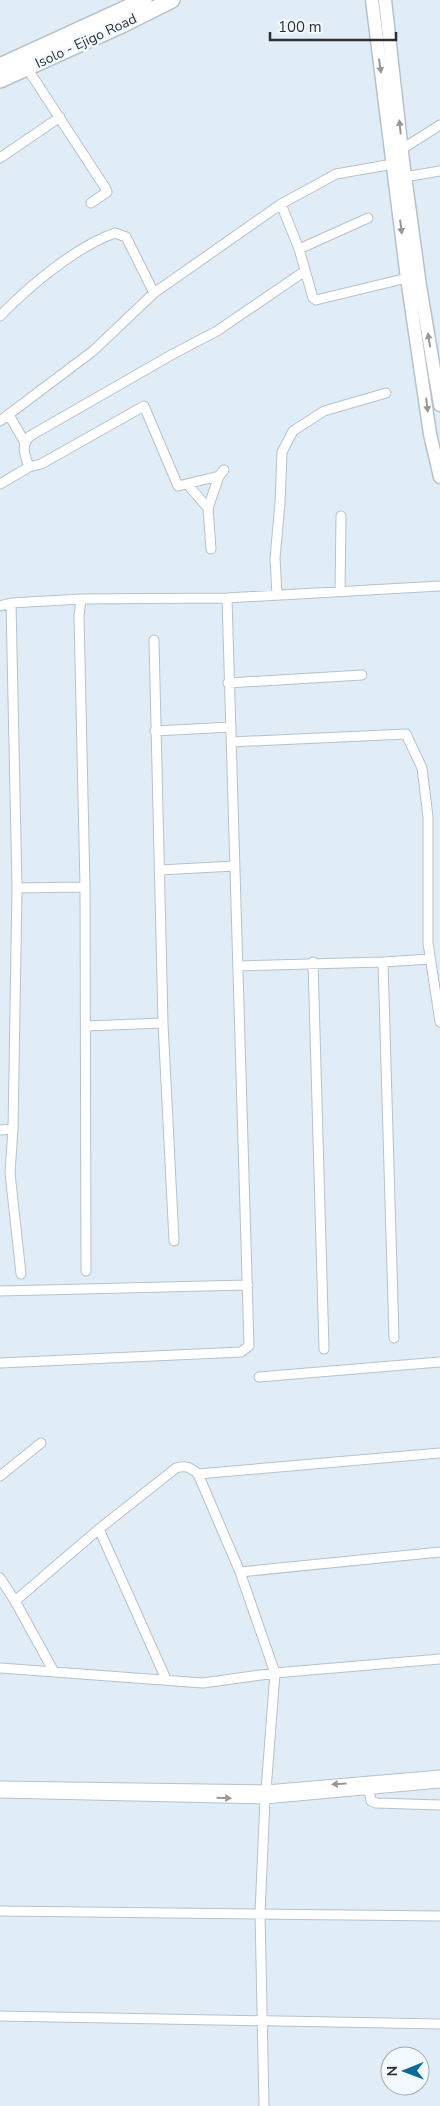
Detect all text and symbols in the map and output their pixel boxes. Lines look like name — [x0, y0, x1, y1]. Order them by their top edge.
street label: Isolo - Ejigo Road — [32, 9, 140, 73]
scale bar — [270, 10, 396, 42]
text: 100 m — [278, 17, 322, 37]
one-way arrow — [376, 58, 384, 74]
one-way arrow — [396, 118, 404, 134]
one-way arrow — [397, 219, 405, 235]
one-way arrow — [424, 331, 432, 347]
one-way arrow — [423, 397, 431, 413]
one-way arrow — [331, 1781, 347, 1789]
one-way arrow — [216, 1794, 232, 1802]
north arrow — [380, 2046, 430, 2096]
text: N — [383, 2066, 402, 2077]

